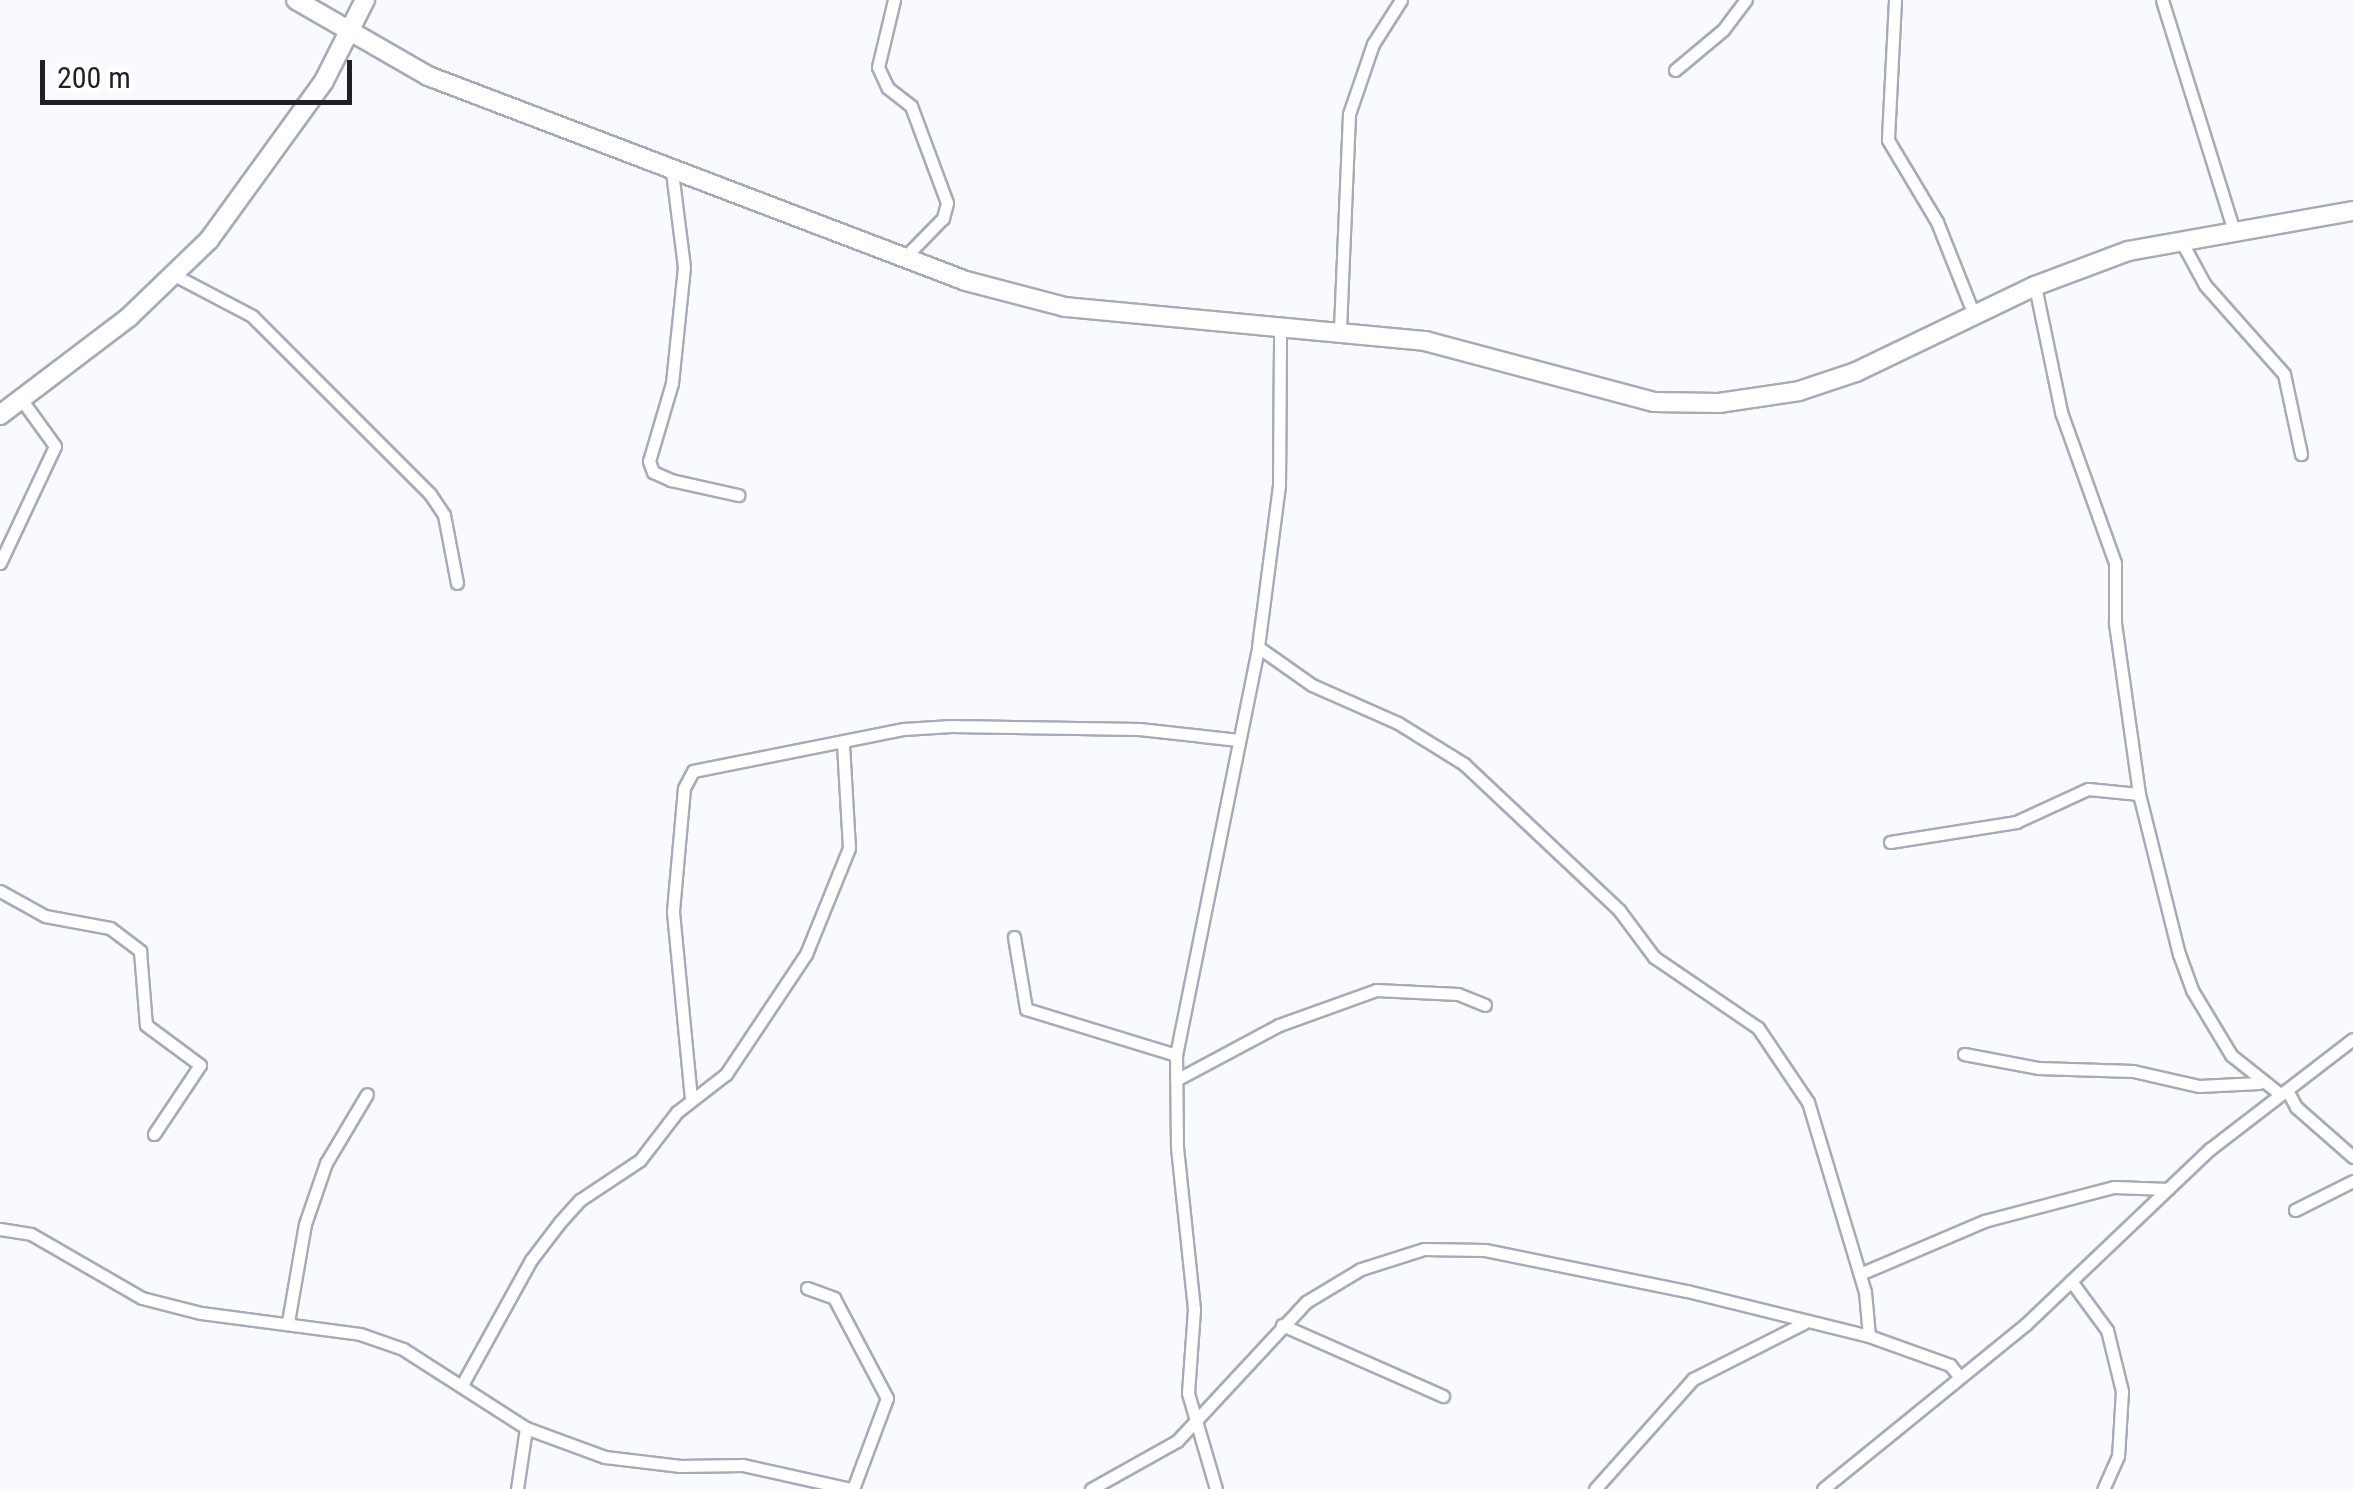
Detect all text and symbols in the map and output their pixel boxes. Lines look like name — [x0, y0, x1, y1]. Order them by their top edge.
scale bar — [45, 40, 358, 102]
text: 200 m — [57, 60, 131, 95]

